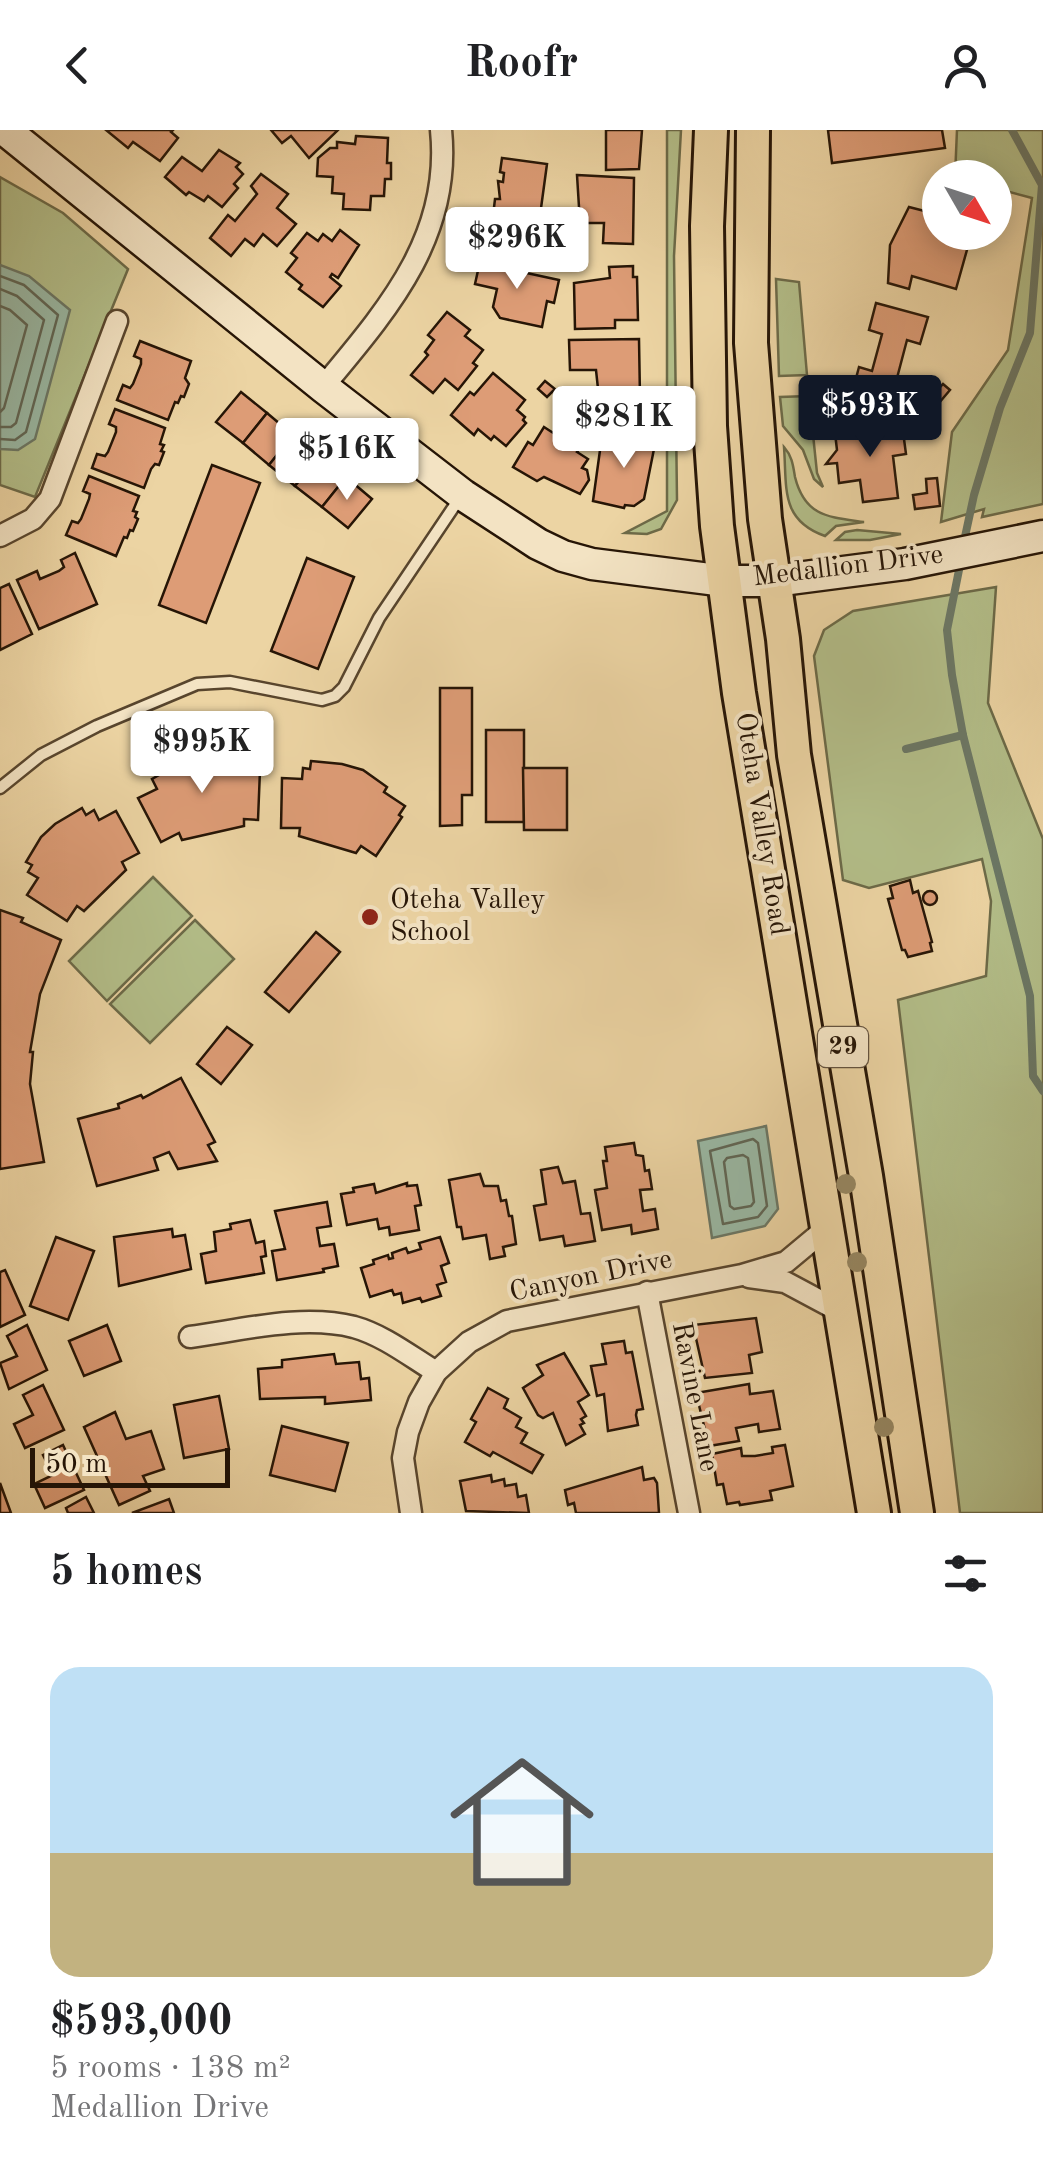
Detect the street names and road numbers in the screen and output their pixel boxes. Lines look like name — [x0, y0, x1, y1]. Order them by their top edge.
street label: Medallion Drive — [751, 541, 945, 593]
street label: Oteha Valley Road — [730, 710, 792, 938]
road number: 29 — [818, 1027, 868, 1067]
street label: Canyon Drive — [507, 1246, 675, 1308]
street label: Ravine Lane — [666, 1320, 722, 1474]

